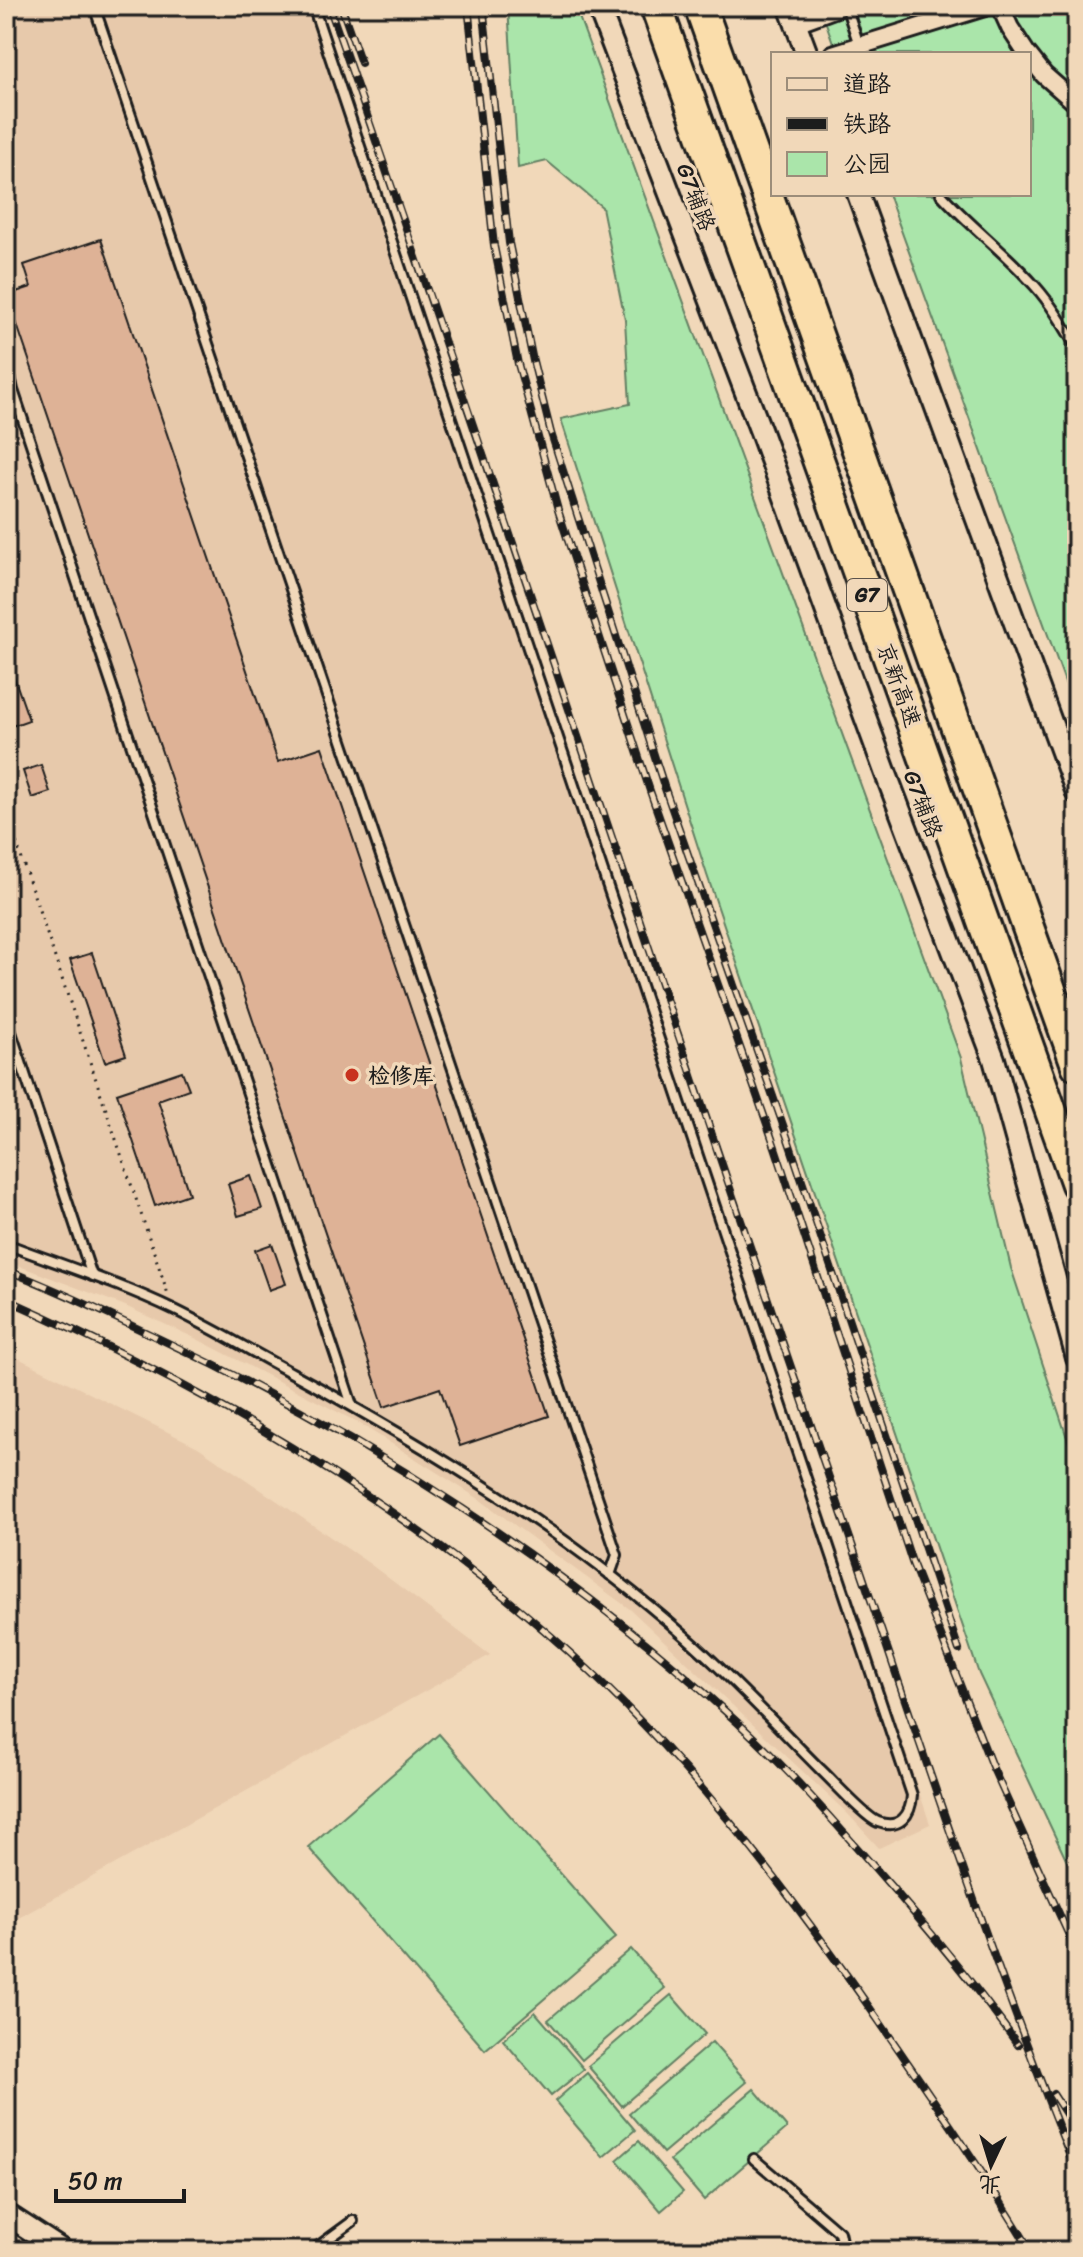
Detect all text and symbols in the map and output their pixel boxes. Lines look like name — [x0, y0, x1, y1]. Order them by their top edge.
legend — [771, 52, 1031, 196]
text: 道路 — [843, 63, 891, 105]
text: 铁路 — [843, 103, 891, 145]
text: 公园 — [843, 143, 891, 185]
street label: G7辅路 — [665, 157, 727, 237]
road number: G7 — [847, 579, 887, 611]
street label: 京新高速 — [866, 637, 932, 733]
street label: G7辅路 — [892, 764, 954, 844]
place label: 检修库 — [368, 1056, 434, 1095]
marker: 检修库 — [343, 1066, 361, 1084]
north arrow — [951, 2125, 1031, 2205]
scale bar — [56, 2153, 184, 2203]
text: 50 m — [68, 2160, 123, 2202]
text: 北 — [977, 2164, 1002, 2205]

